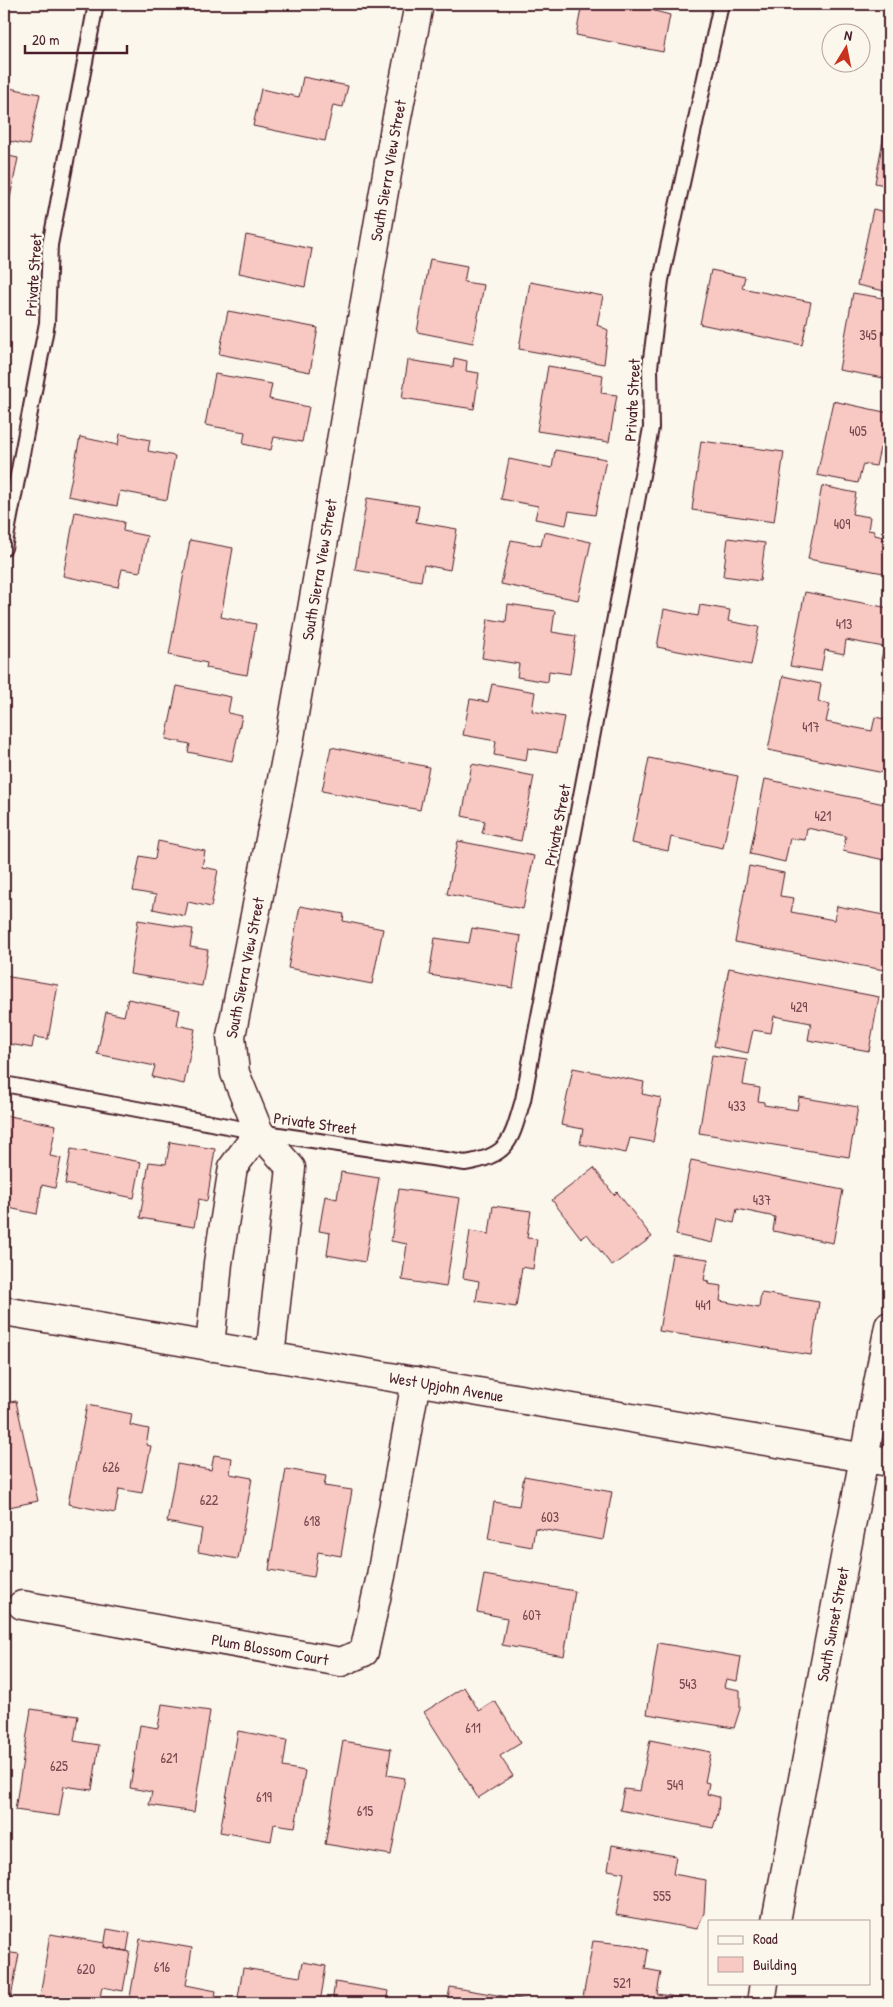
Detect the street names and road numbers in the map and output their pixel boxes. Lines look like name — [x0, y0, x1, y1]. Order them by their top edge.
street label: South Sierra View Street — [365, 97, 411, 243]
street label: Private Street — [19, 232, 47, 317]
street label: Private Street — [619, 358, 645, 442]
street label: South Sierra View Street — [296, 497, 342, 642]
street label: Private Street — [538, 782, 576, 868]
street label: South Sierra View Street — [220, 895, 269, 1040]
street label: Private Street — [272, 1106, 358, 1140]
street label: West Upjohn Avenue — [388, 1366, 506, 1407]
street label: South Sunset Street — [811, 1565, 854, 1683]
street label: Plum Blossom Court — [210, 1628, 331, 1671]

